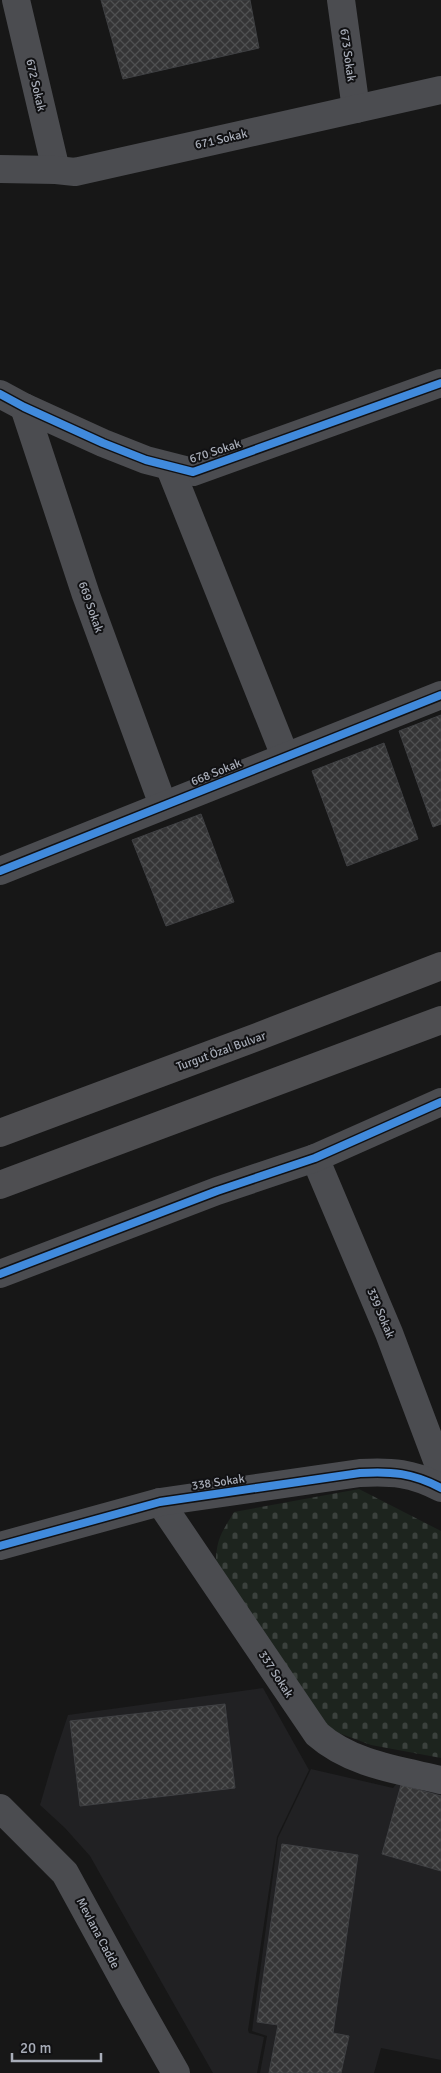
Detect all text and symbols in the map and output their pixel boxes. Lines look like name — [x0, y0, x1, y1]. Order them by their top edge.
street label: 673 Sokak — [336, 28, 359, 82]
street label: 672 Sokak — [22, 58, 49, 113]
street label: 671 Sokak — [194, 126, 249, 153]
street label: 670 Sokak — [188, 436, 243, 467]
street label: 669 Sokak — [75, 580, 106, 635]
street label: 668 Sokak — [189, 756, 244, 789]
street label: Turgut Özal Bulvar — [174, 1028, 268, 1075]
street label: 339 Sokak — [363, 1286, 398, 1341]
street label: 338 Sokak — [191, 1471, 245, 1494]
street label: 337 Sokak — [255, 1648, 296, 1701]
street label: Mevlana Cadde — [73, 1895, 122, 1971]
scale bar — [12, 2030, 101, 2062]
text: 20 m — [20, 2039, 51, 2057]

